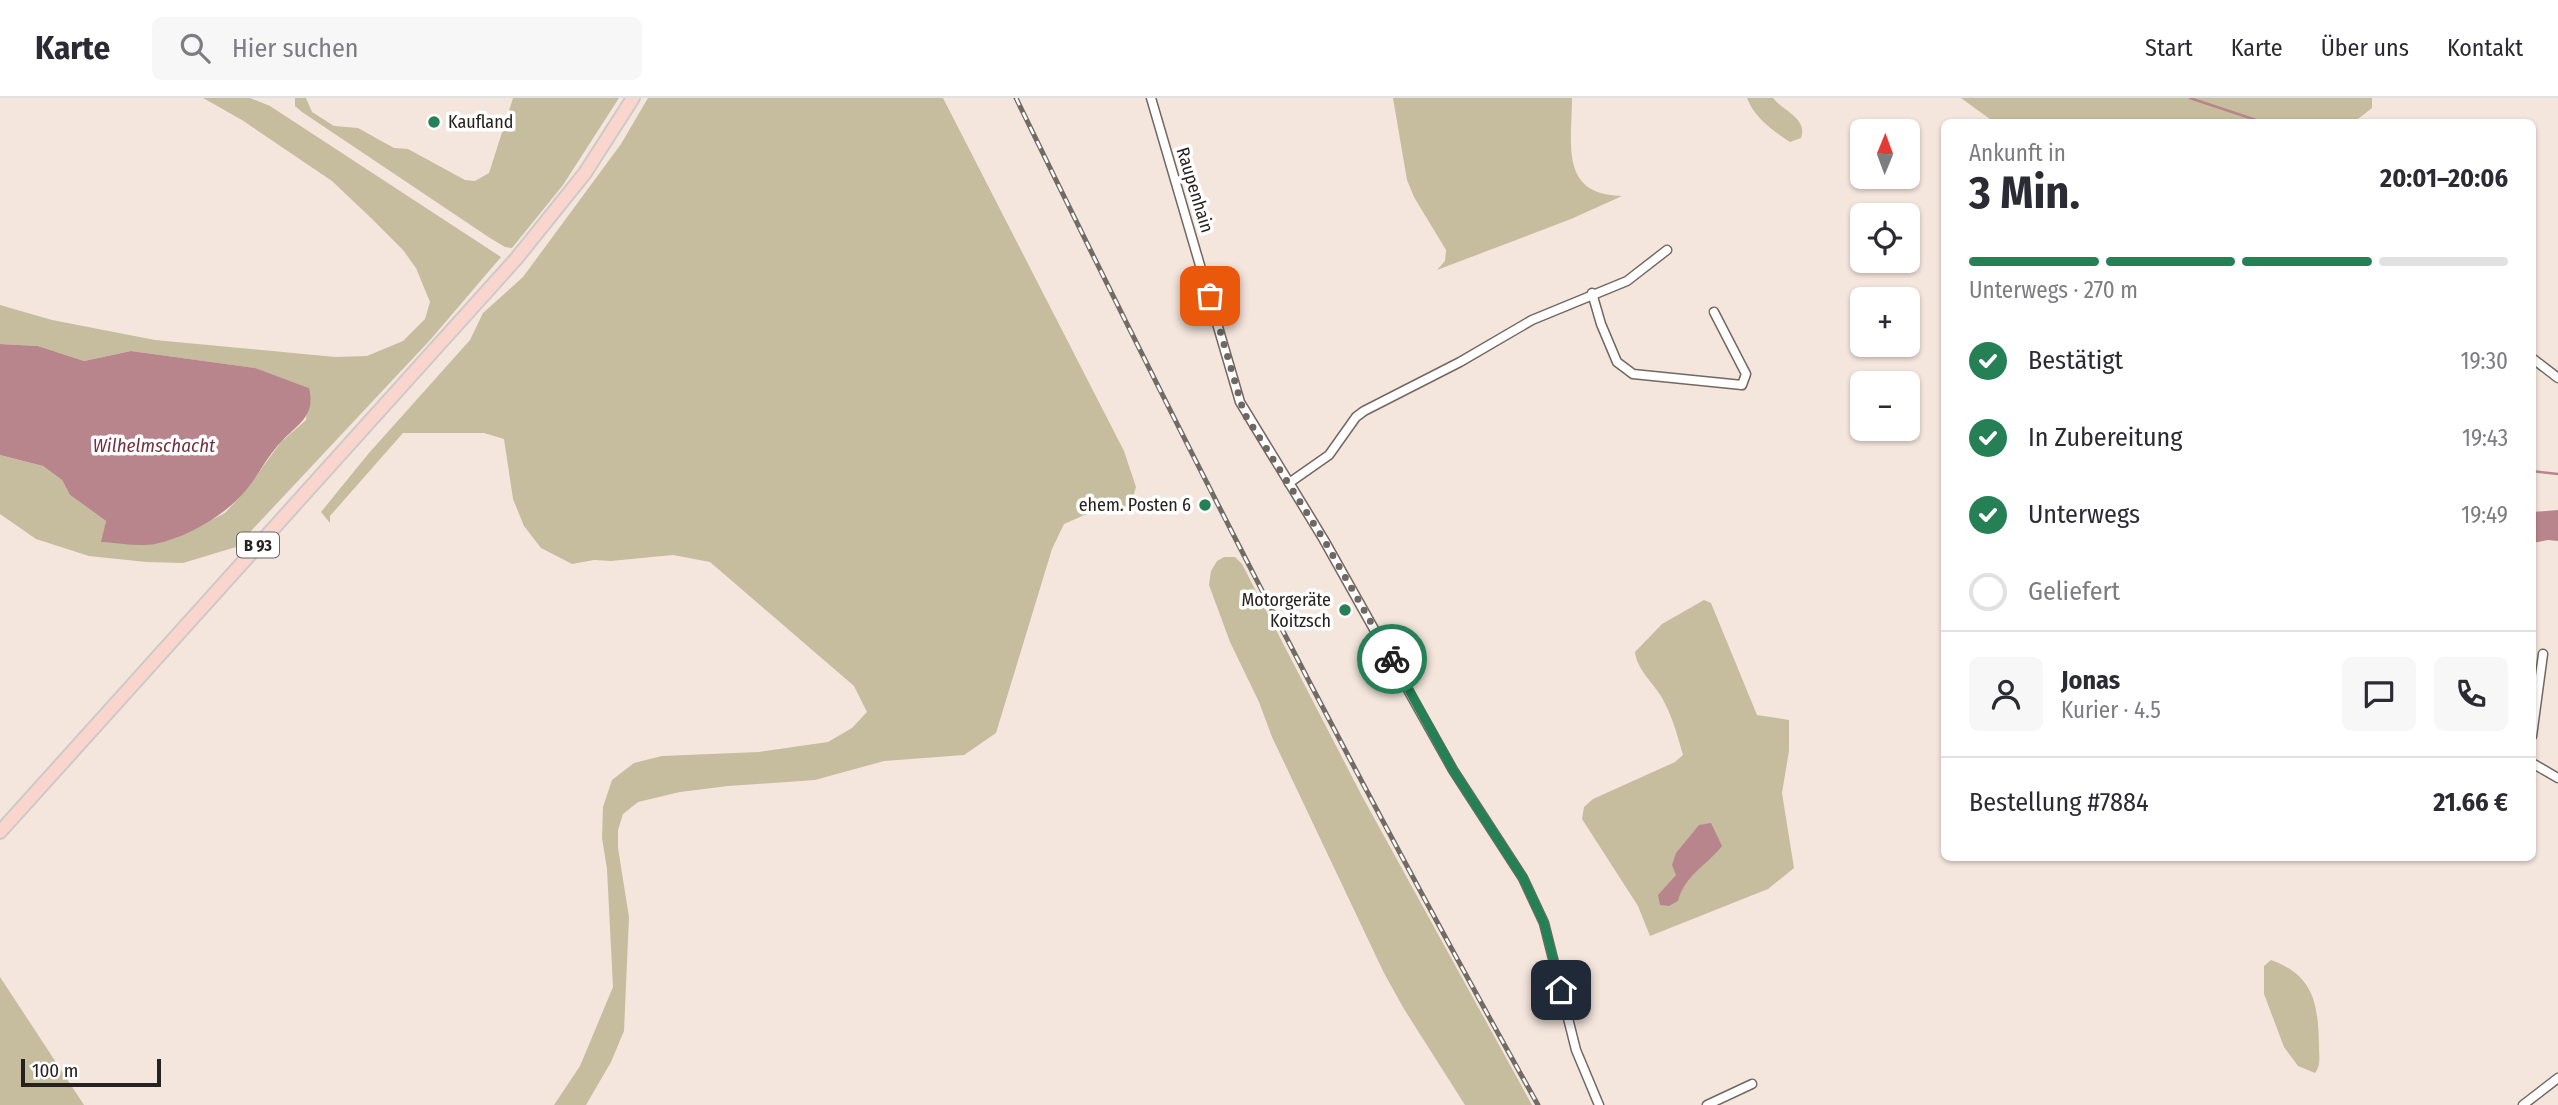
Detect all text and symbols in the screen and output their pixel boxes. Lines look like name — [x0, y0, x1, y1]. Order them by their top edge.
search box — [152, 17, 642, 80]
text: Karte — [35, 28, 110, 68]
icon: search — [176, 29, 214, 67]
text: Hier suchen — [232, 33, 359, 64]
text: Start — [2145, 34, 2193, 62]
text: Karte — [2231, 34, 2283, 62]
text: Über uns — [2321, 34, 2409, 62]
text: Kontakt — [2447, 34, 2523, 62]
place label: Kaufland — [448, 111, 513, 133]
marker: Kaufland — [426, 114, 442, 130]
north arrow — [1850, 119, 1920, 189]
map controls — [1850, 119, 1920, 441]
text: Ankunft in — [1969, 139, 2066, 167]
street label: Raupenhain — [1172, 145, 1218, 235]
text: 20:01–20:06 — [2380, 163, 2508, 194]
text: 3 Min. — [1969, 165, 2080, 220]
button: locate — [1850, 203, 1920, 273]
pin — [1180, 266, 1240, 326]
text: Unterwegs · 270 m — [1969, 276, 2138, 304]
icon: bag — [1191, 277, 1229, 315]
button: + — [1850, 287, 1920, 357]
icon: check — [1969, 342, 2007, 380]
text: Bestätigt — [2028, 345, 2123, 376]
text: 19:30 — [2460, 347, 2508, 375]
button: − — [1850, 371, 1920, 441]
icon: check — [1969, 419, 2007, 457]
text: In Zubereitung — [2028, 422, 2182, 453]
text: 19:43 — [2462, 424, 2508, 452]
water label: Wilhelmschacht — [93, 434, 216, 457]
place label: ehem. Posten 6 — [1079, 494, 1191, 516]
icon: check — [1969, 496, 2007, 534]
marker: ehem. Posten 6 — [1197, 497, 1213, 513]
text: Unterwegs — [2028, 499, 2140, 530]
text: 19:49 — [2461, 501, 2508, 529]
road number: B 93 — [237, 532, 279, 558]
text: Geliefert — [2028, 576, 2120, 607]
place label: Motorgeräte Koitzsch — [1242, 589, 1331, 632]
marker: Motorgeräte Koitzsch — [1337, 602, 1353, 618]
courier — [1357, 624, 1427, 694]
icon: bike — [1373, 640, 1411, 678]
button: person — [1969, 657, 2043, 731]
button: chat — [2342, 657, 2416, 731]
button: phone — [2434, 657, 2508, 731]
text: Jonas — [2061, 665, 2120, 696]
text: Kurier · 4.5 — [2061, 696, 2161, 724]
text: Bestellung #7884 — [1969, 787, 2148, 818]
text: 21.66 € — [2433, 787, 2508, 818]
pin — [1531, 960, 1591, 1020]
icon: home — [1542, 971, 1580, 1009]
scale bar — [21, 1056, 161, 1088]
text: 100 m — [32, 1059, 78, 1082]

